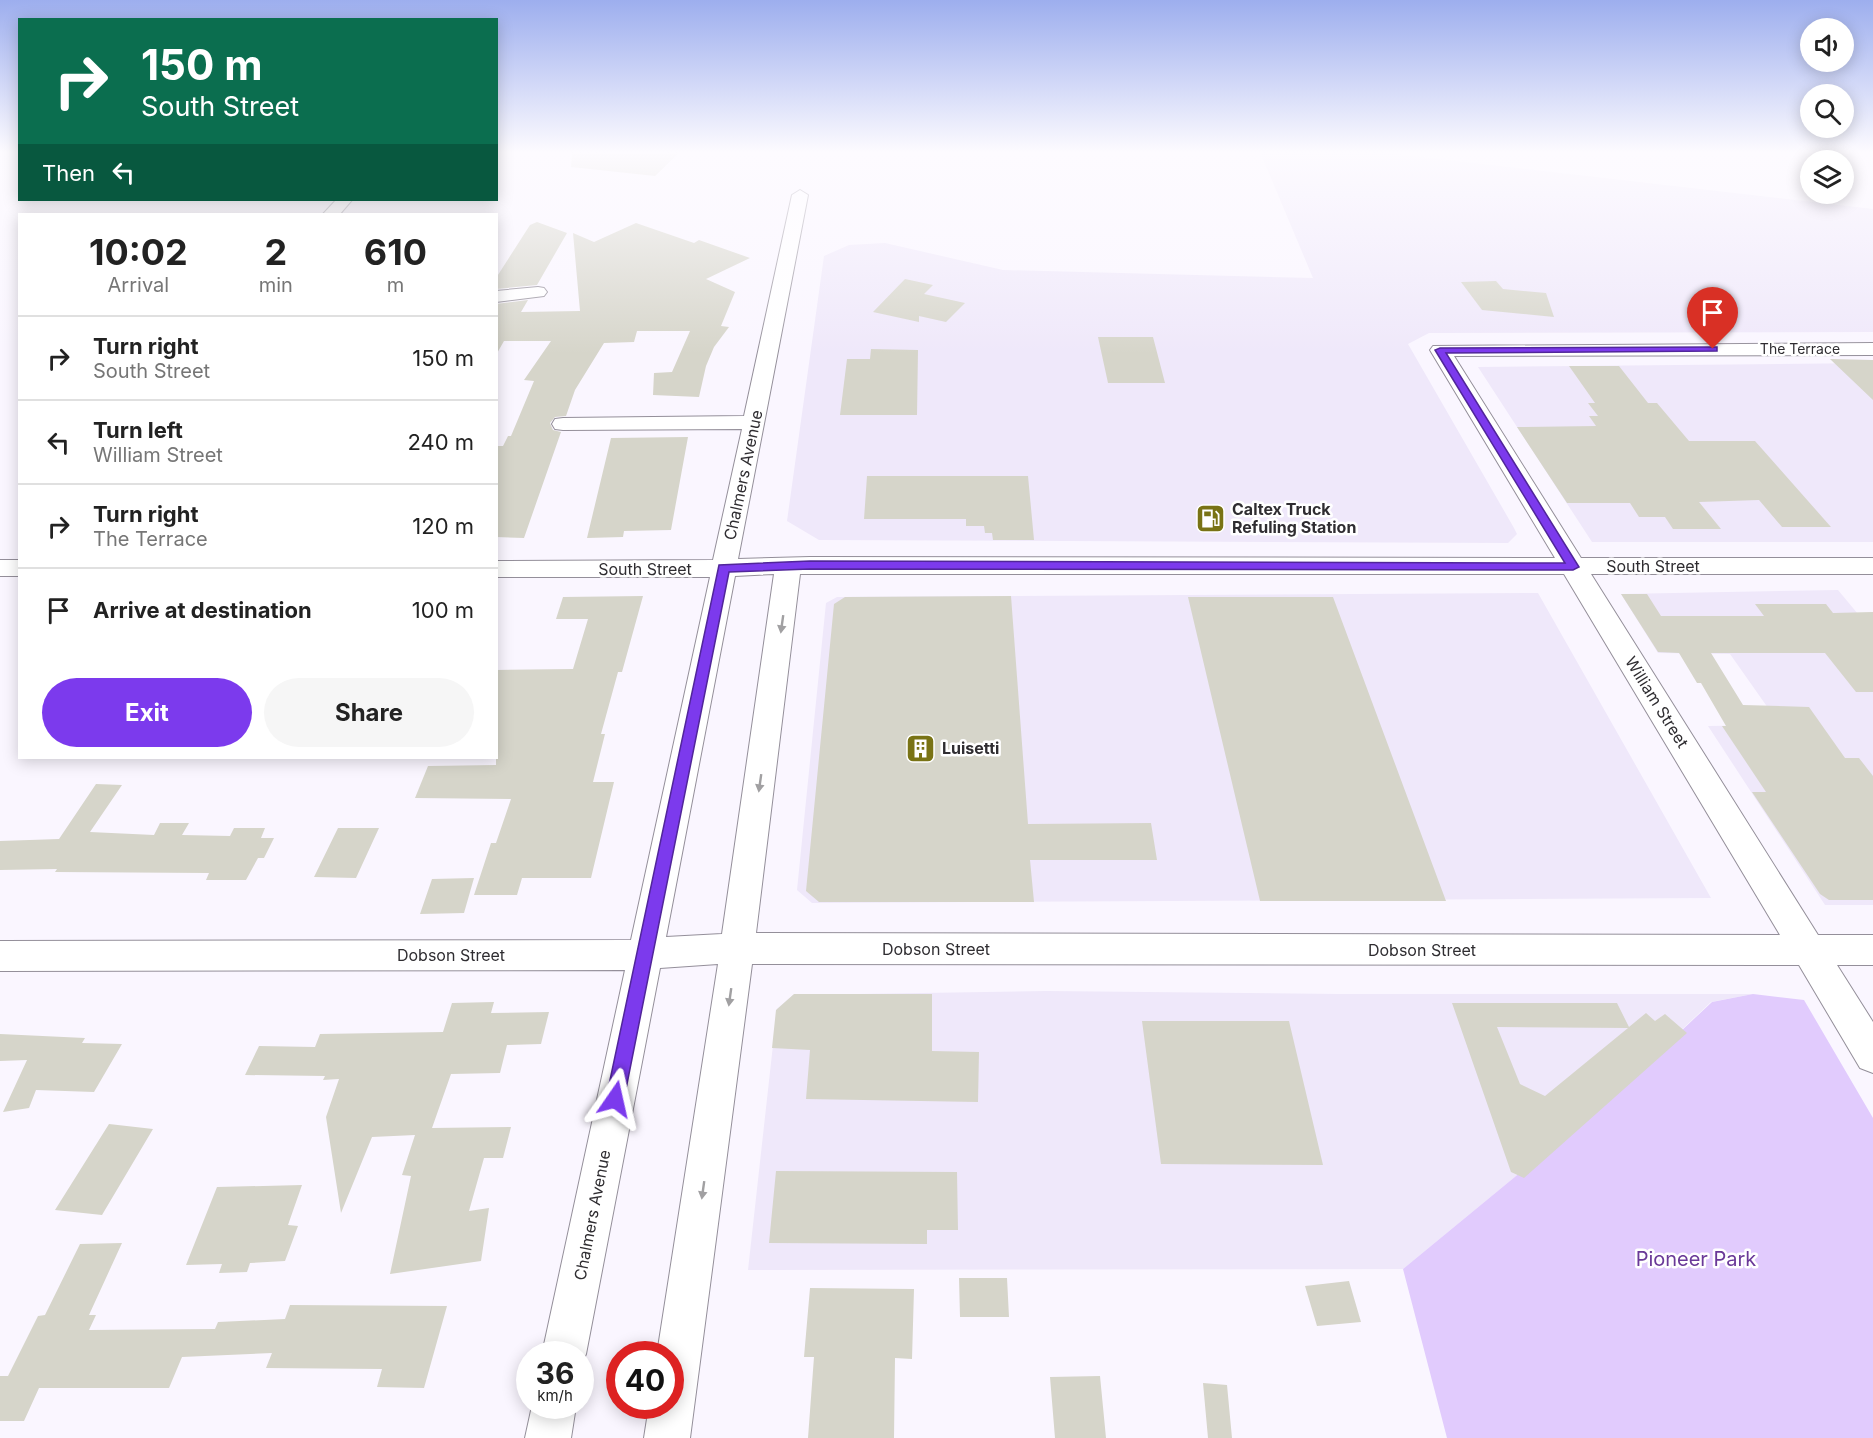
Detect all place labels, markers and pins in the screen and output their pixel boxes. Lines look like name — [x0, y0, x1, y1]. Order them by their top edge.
pin — [1687, 287, 1738, 349]
place label: Caltex Truck Refuling Station — [1232, 499, 1356, 537]
fuel station icon: Caltex Truck Refuling Station — [1195, 502, 1227, 534]
building icon: Luisetti — [905, 732, 937, 764]
place label: Luisetti — [942, 738, 999, 758]

